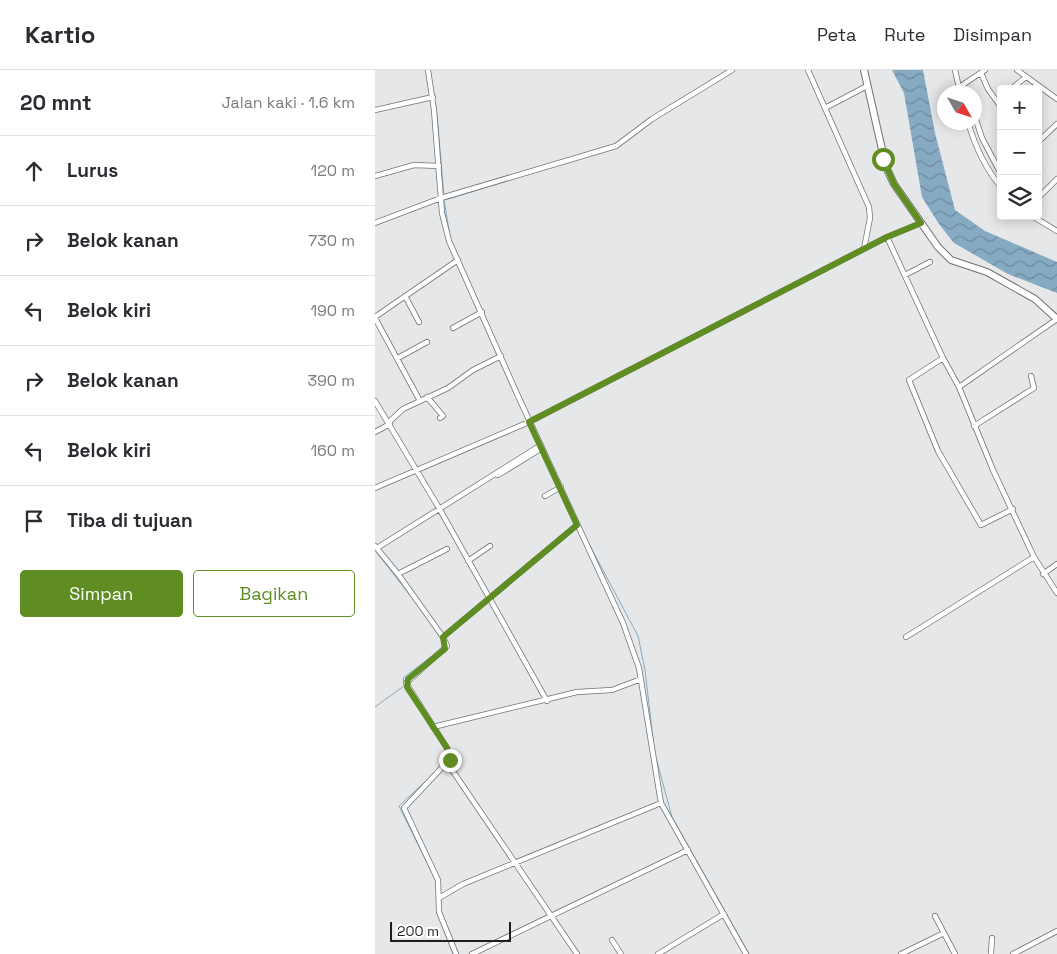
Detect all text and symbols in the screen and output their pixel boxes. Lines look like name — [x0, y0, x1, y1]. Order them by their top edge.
text: Kartio — [25, 19, 95, 50]
text: Peta — [817, 23, 856, 46]
text: Rute — [884, 23, 925, 46]
text: Disimpan — [953, 23, 1032, 46]
north arrow — [937, 85, 982, 130]
map controls — [997, 85, 1042, 220]
button: + — [997, 85, 1042, 130]
text: 20 mnt — [20, 89, 92, 116]
text: Jalan kaki · 1.6 km — [221, 92, 355, 113]
button: − — [997, 130, 1042, 175]
route start — [872, 148, 895, 171]
icon: ahead — [20, 157, 48, 185]
text: Lurus — [67, 158, 118, 183]
text: 120 m — [311, 160, 355, 181]
button: layers — [997, 175, 1042, 220]
icon: right — [20, 227, 48, 255]
text: Belok kanan — [67, 228, 179, 253]
text: 730 m — [308, 230, 355, 251]
icon: left — [20, 297, 48, 325]
text: Belok kiri — [67, 298, 151, 323]
text: 190 m — [310, 300, 355, 321]
icon: right — [20, 367, 48, 395]
text: Belok kanan — [67, 368, 179, 393]
text: 390 m — [307, 370, 355, 391]
icon: left — [20, 437, 48, 465]
text: Belok kiri — [67, 438, 151, 463]
text: 160 m — [310, 440, 355, 461]
icon: arrive — [20, 507, 48, 535]
text: Tiba di tujuan — [67, 508, 193, 533]
button: Simpan — [20, 570, 183, 617]
button: Bagikan — [193, 570, 355, 617]
route end — [439, 749, 462, 772]
scale bar — [390, 919, 511, 942]
text: 200 m — [397, 922, 439, 940]

